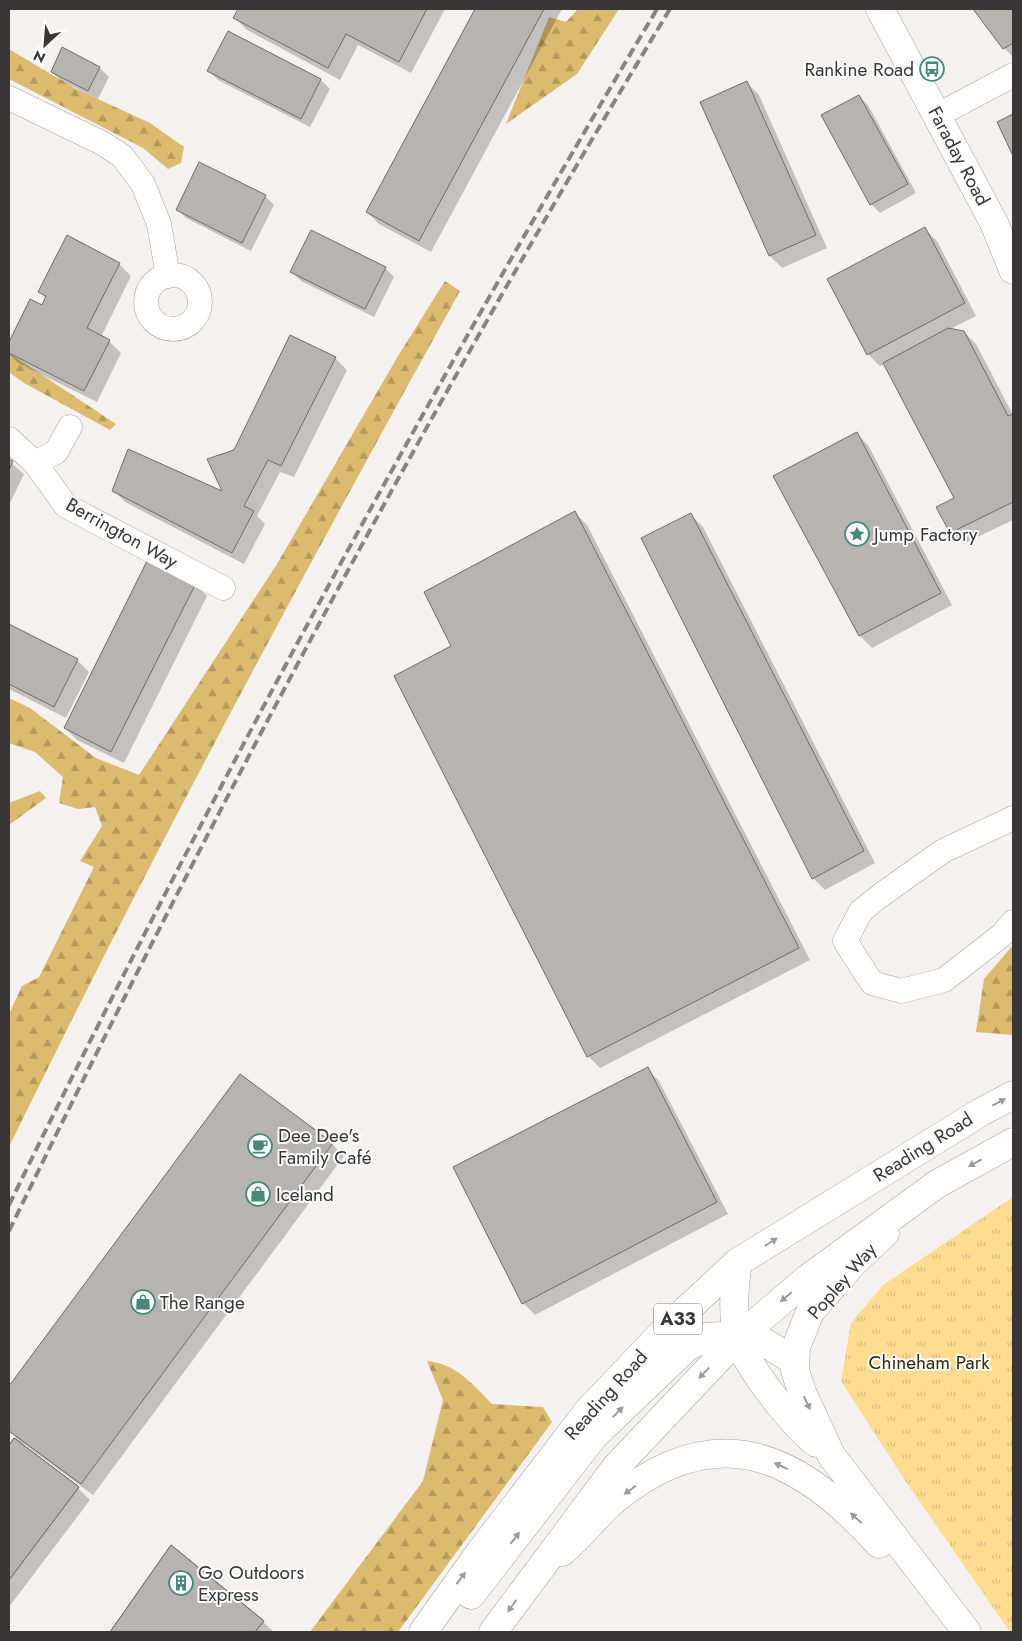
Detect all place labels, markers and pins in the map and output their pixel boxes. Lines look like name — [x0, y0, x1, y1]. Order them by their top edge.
place label: Rankine Road — [805, 56, 914, 83]
bus stop icon: Rankine Road — [919, 56, 945, 82]
place icon: Jump Factory — [844, 521, 870, 547]
place label: Jump Factory — [871, 521, 978, 548]
place label: Dee Dee's Family Café — [278, 1122, 372, 1171]
cafe icon: Dee Dee's Family Café — [247, 1133, 273, 1159]
shop icon: Iceland — [245, 1181, 271, 1207]
place label: Iceland — [276, 1181, 334, 1208]
shop icon: The Range — [130, 1289, 156, 1315]
place label: The Range — [160, 1289, 245, 1316]
place label: Go Outdoors Express — [198, 1559, 304, 1608]
building icon: Go Outdoors Express — [168, 1570, 194, 1596]

